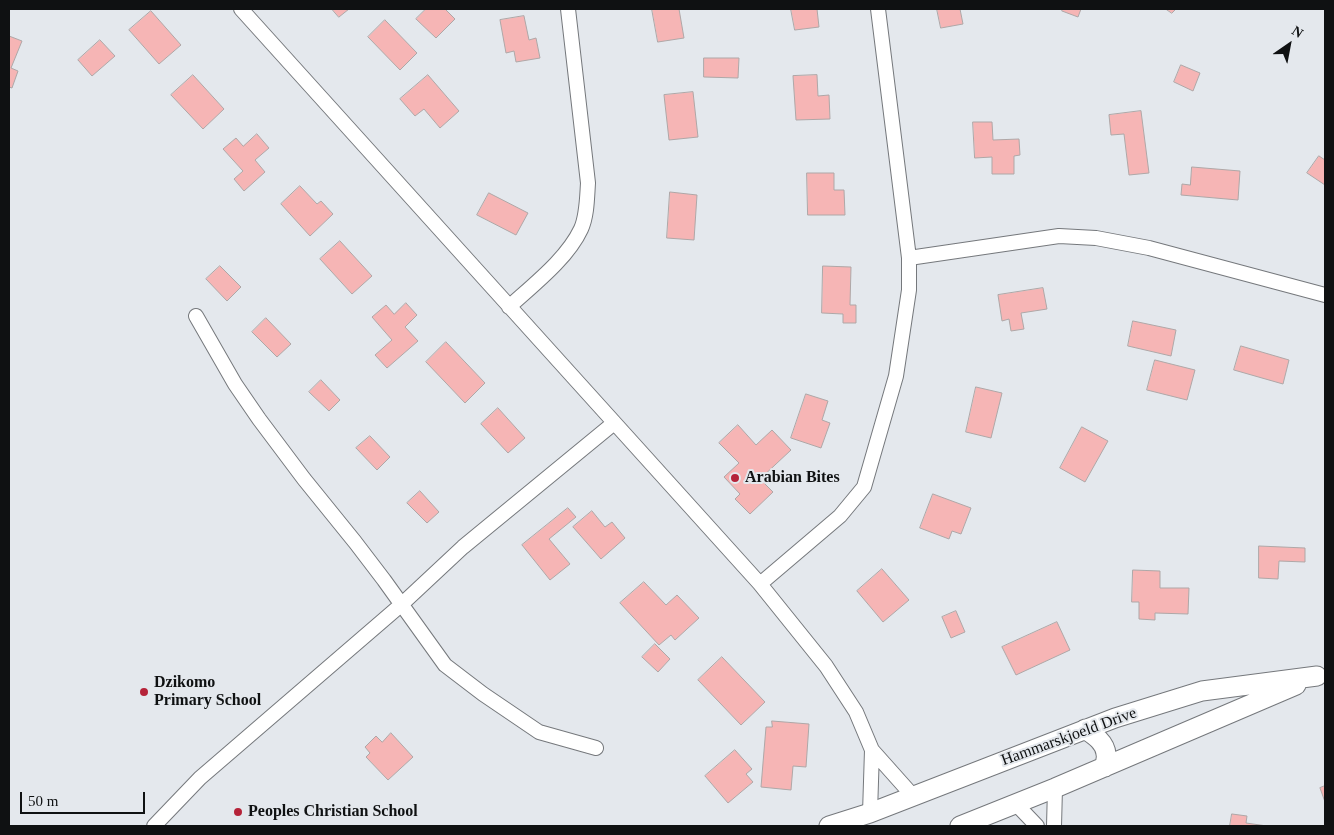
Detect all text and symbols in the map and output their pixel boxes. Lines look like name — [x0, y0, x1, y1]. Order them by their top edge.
north arrow — [1264, 20, 1314, 70]
text: N — [1289, 23, 1306, 41]
place label: Arabian Bites — [745, 468, 840, 488]
marker: Arabian Bites — [729, 472, 741, 484]
place label: Dzikomo Primary School — [154, 673, 261, 711]
marker: Dzikomo Primary School — [138, 686, 150, 698]
street label: Hammarskjoeld Drive — [999, 704, 1139, 770]
scale bar — [22, 782, 148, 814]
text: 50 m — [28, 793, 58, 809]
place label: Peoples Christian School — [248, 802, 418, 822]
marker: Peoples Christian School — [232, 806, 244, 818]

